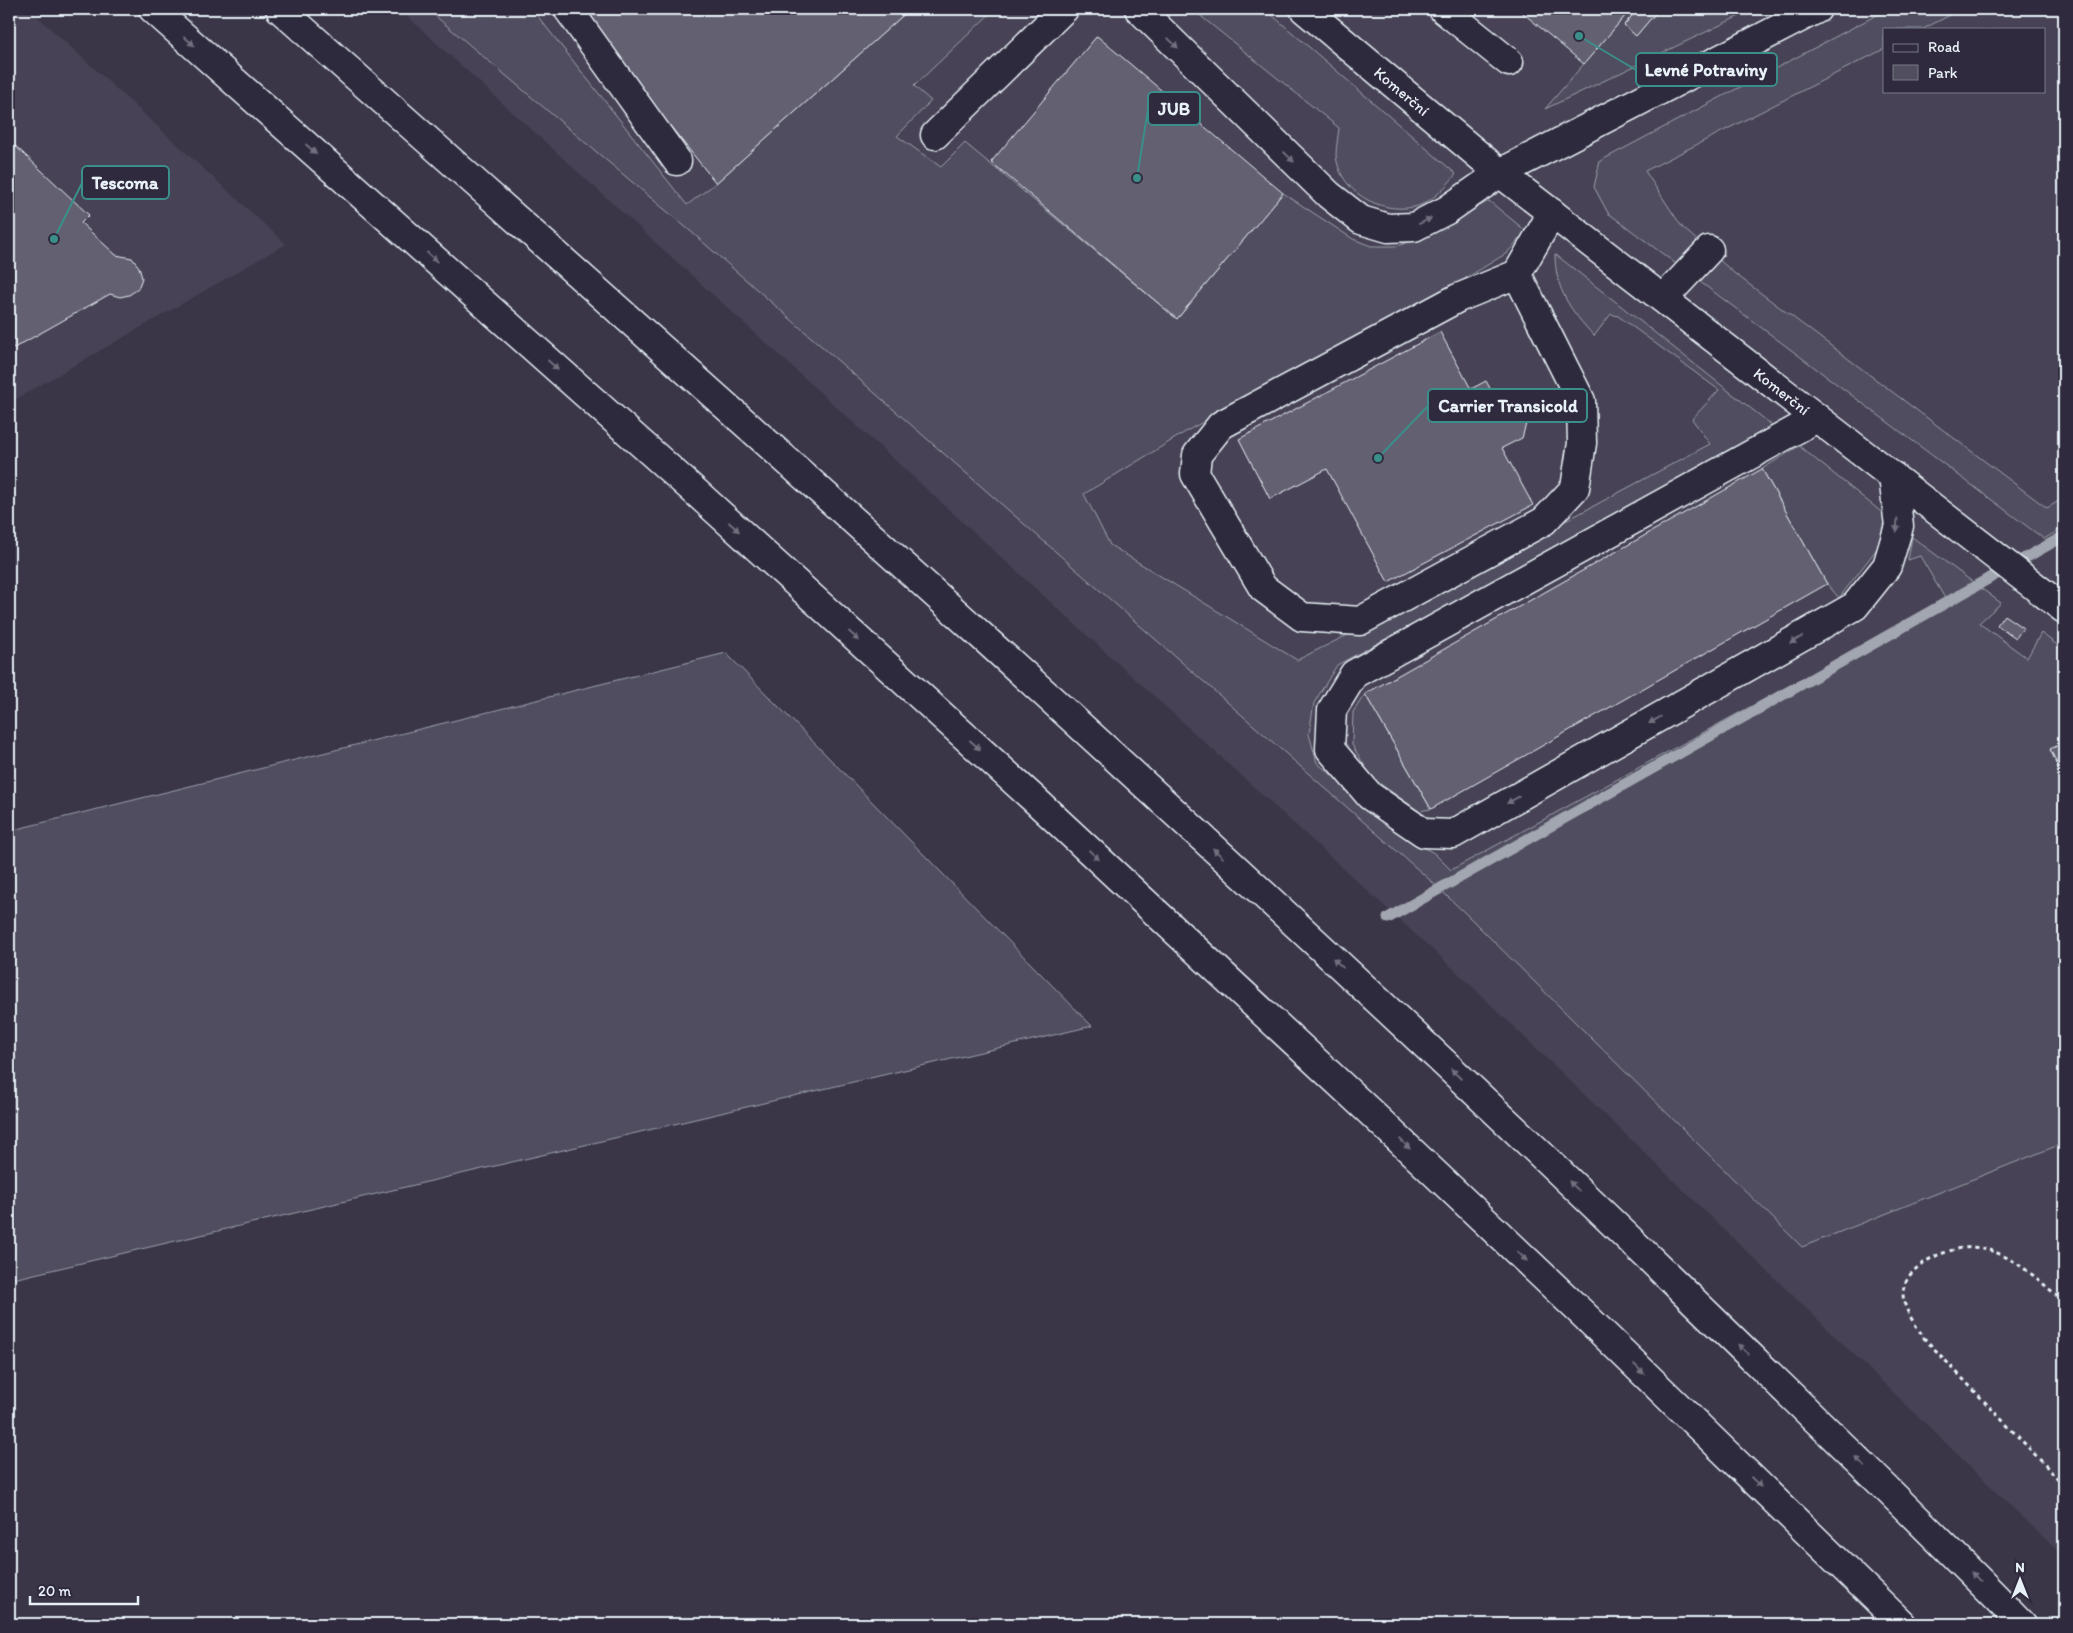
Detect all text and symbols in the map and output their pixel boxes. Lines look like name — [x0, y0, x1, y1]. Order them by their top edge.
legend — [1883, 28, 2046, 92]
one-way arrow — [183, 35, 195, 47]
one-way arrow — [1167, 37, 1179, 49]
text: Road — [1928, 38, 1961, 56]
callout: Levné Potraviny — [1636, 53, 1777, 86]
text: Levné Potraviny — [1645, 59, 1768, 81]
street label: Komerční — [1370, 63, 1433, 120]
text: Park — [1928, 64, 1958, 82]
callout: JUB — [1148, 92, 1200, 125]
text: JUB — [1157, 98, 1190, 120]
one-way arrow — [304, 143, 316, 155]
one-way arrow — [1283, 151, 1295, 163]
callout: Tescoma — [82, 166, 169, 199]
text: Tescoma — [91, 172, 159, 194]
one-way arrow — [1418, 217, 1432, 225]
one-way arrow — [425, 251, 437, 263]
one-way arrow — [547, 360, 560, 371]
street label: Komerční — [1750, 364, 1814, 419]
callout: Carrier Transicold — [1428, 389, 1587, 422]
text: Carrier Transicold — [1438, 395, 1578, 417]
one-way arrow — [1893, 517, 1901, 533]
one-way arrow — [728, 521, 740, 533]
one-way arrow — [848, 630, 860, 642]
one-way arrow — [1789, 636, 1803, 644]
one-way arrow — [1647, 716, 1662, 724]
one-way arrow — [968, 740, 981, 751]
one-way arrow — [1506, 796, 1521, 804]
one-way arrow — [1213, 847, 1225, 859]
one-way arrow — [1088, 849, 1100, 861]
one-way arrow — [1332, 957, 1344, 969]
one-way arrow — [1451, 1068, 1463, 1080]
one-way arrow — [1398, 1138, 1410, 1150]
one-way arrow — [1568, 1180, 1580, 1192]
one-way arrow — [1516, 1250, 1528, 1262]
one-way arrow — [1738, 1344, 1750, 1356]
one-way arrow — [1633, 1363, 1645, 1375]
one-way arrow — [1855, 1457, 1867, 1469]
one-way arrow — [1750, 1476, 1762, 1488]
north arrow — [1996, 1556, 2046, 1606]
text: N — [2015, 1559, 2025, 1576]
one-way arrow — [1970, 1571, 1982, 1583]
scale bar — [30, 1573, 138, 1605]
text: 20 m — [38, 1582, 72, 1600]

